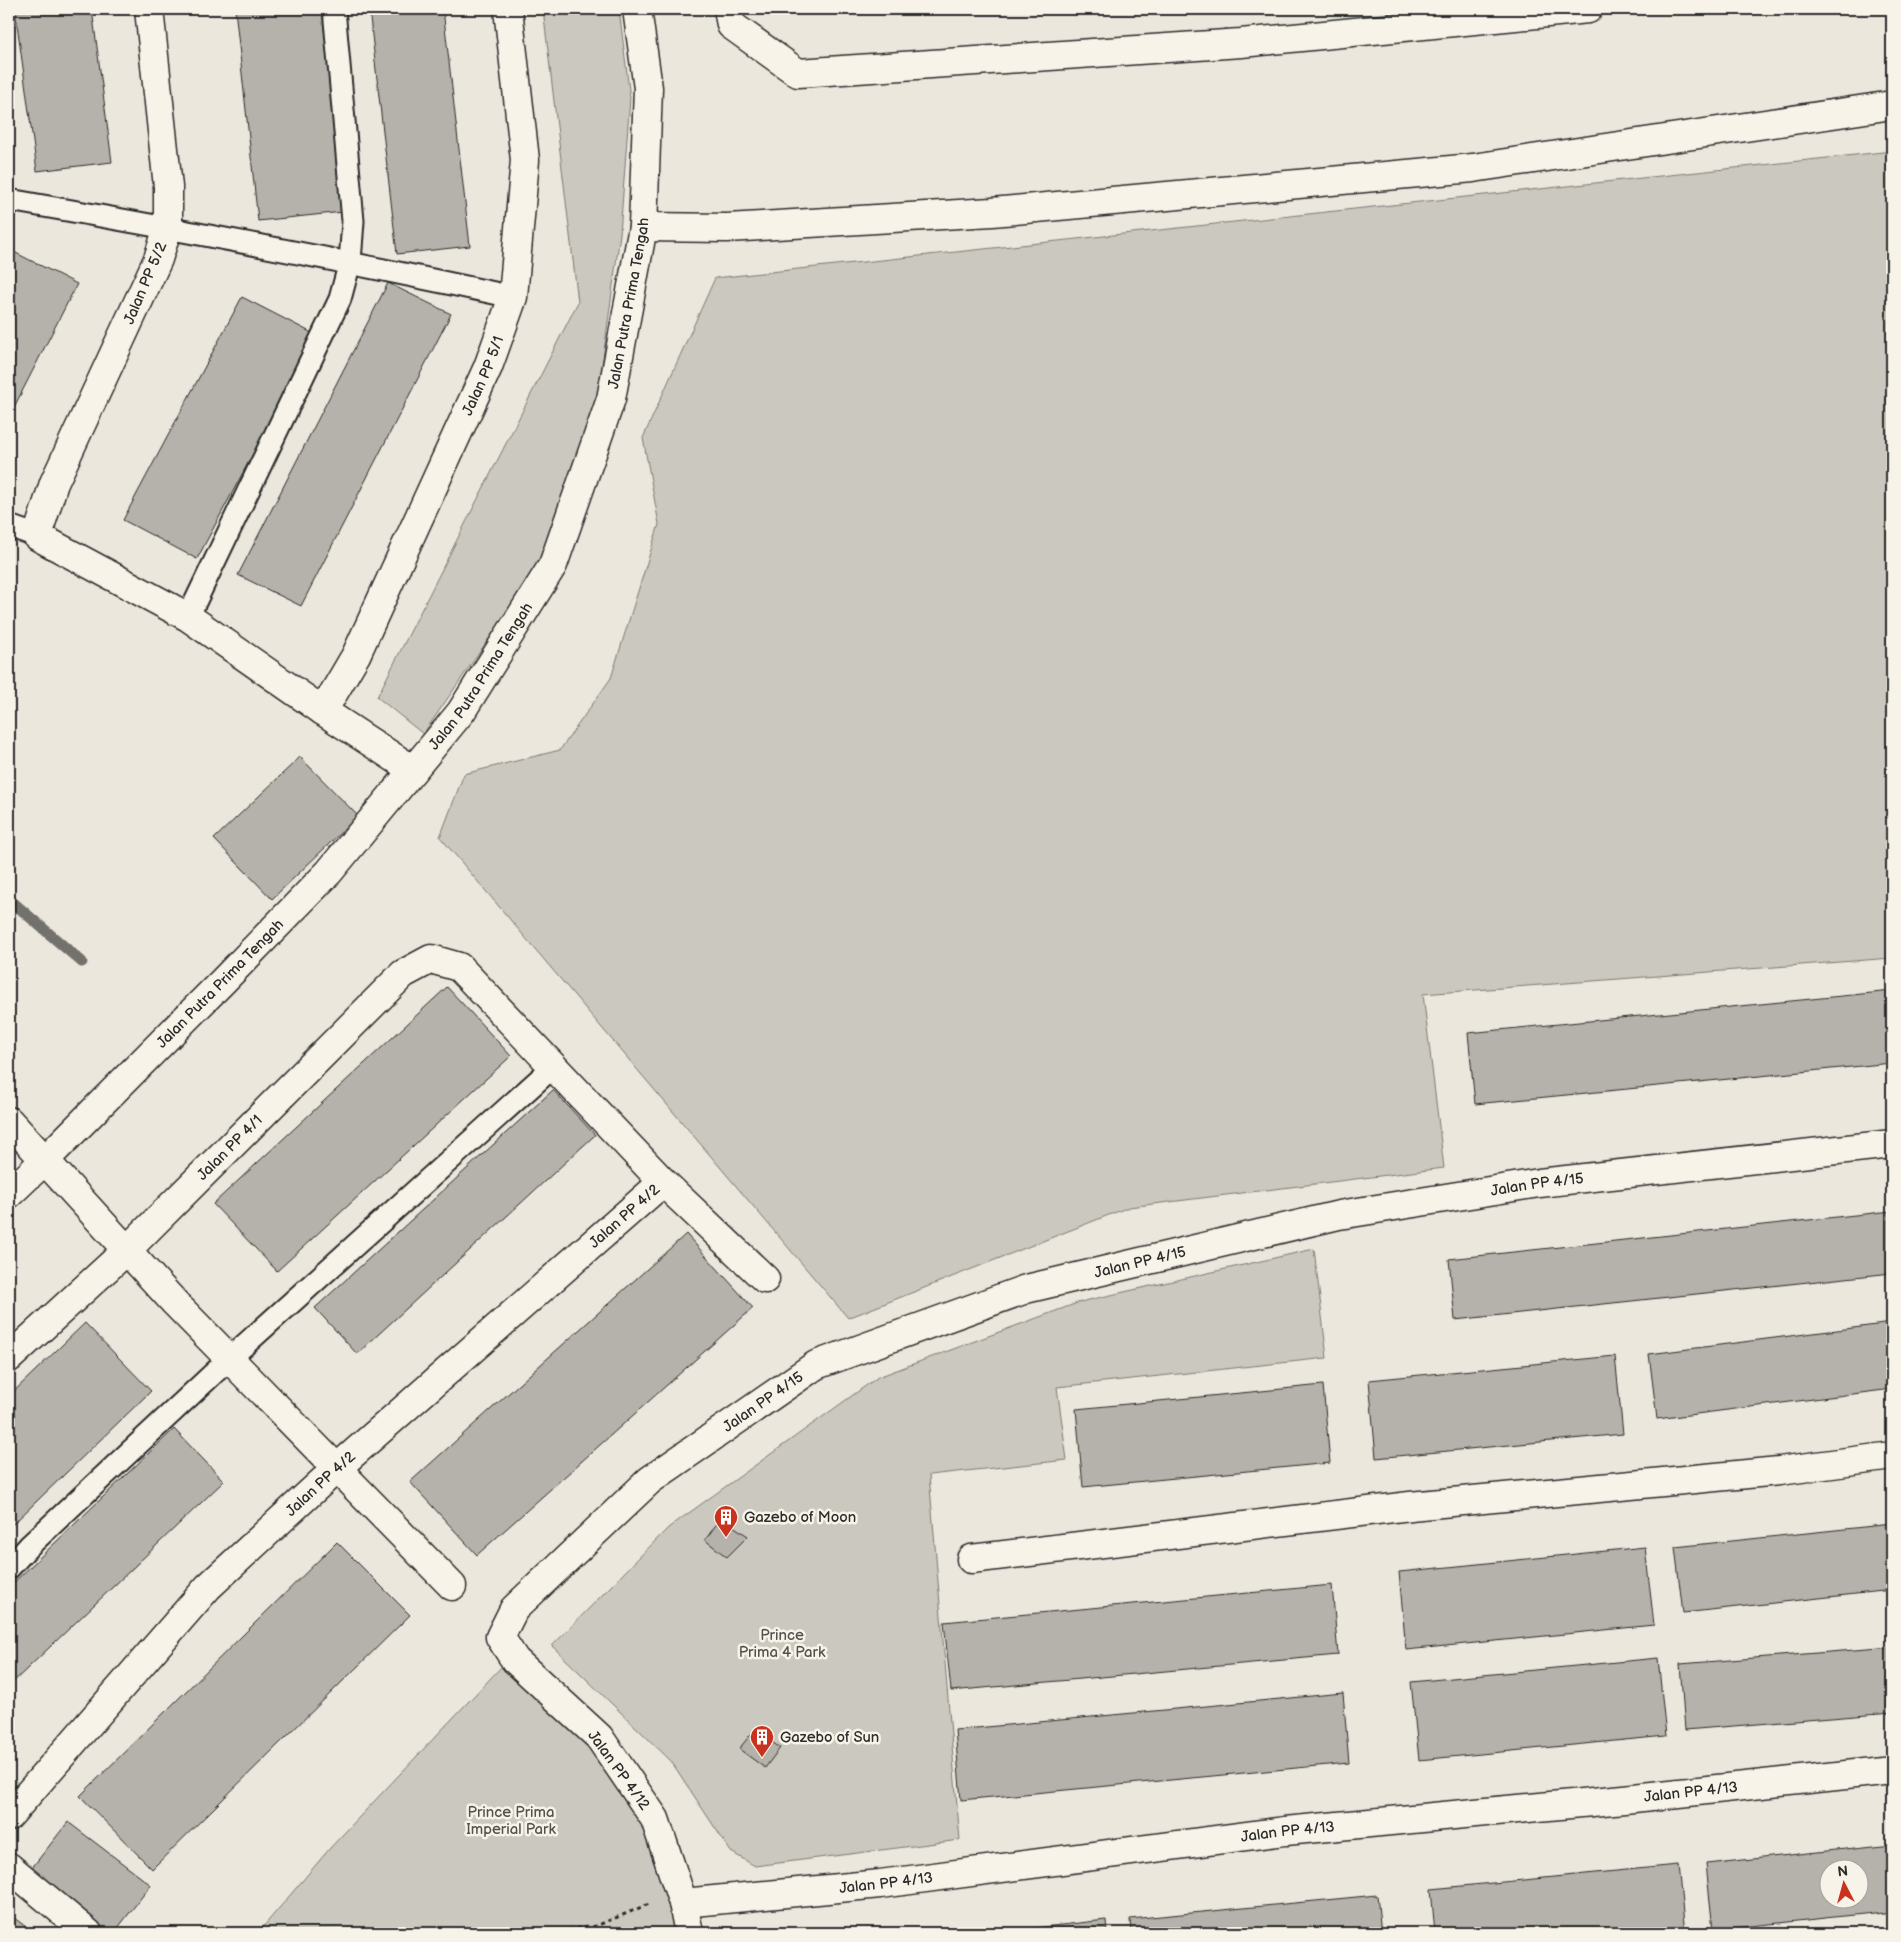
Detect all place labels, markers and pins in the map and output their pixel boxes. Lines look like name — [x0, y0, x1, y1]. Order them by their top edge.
building icon: Gazebo of Moon — [713, 1504, 739, 1538]
place label: Gazebo of Moon — [744, 1508, 856, 1527]
building icon: Gazebo of Sun — [749, 1724, 775, 1758]
place label: Gazebo of Sun — [780, 1728, 879, 1747]

